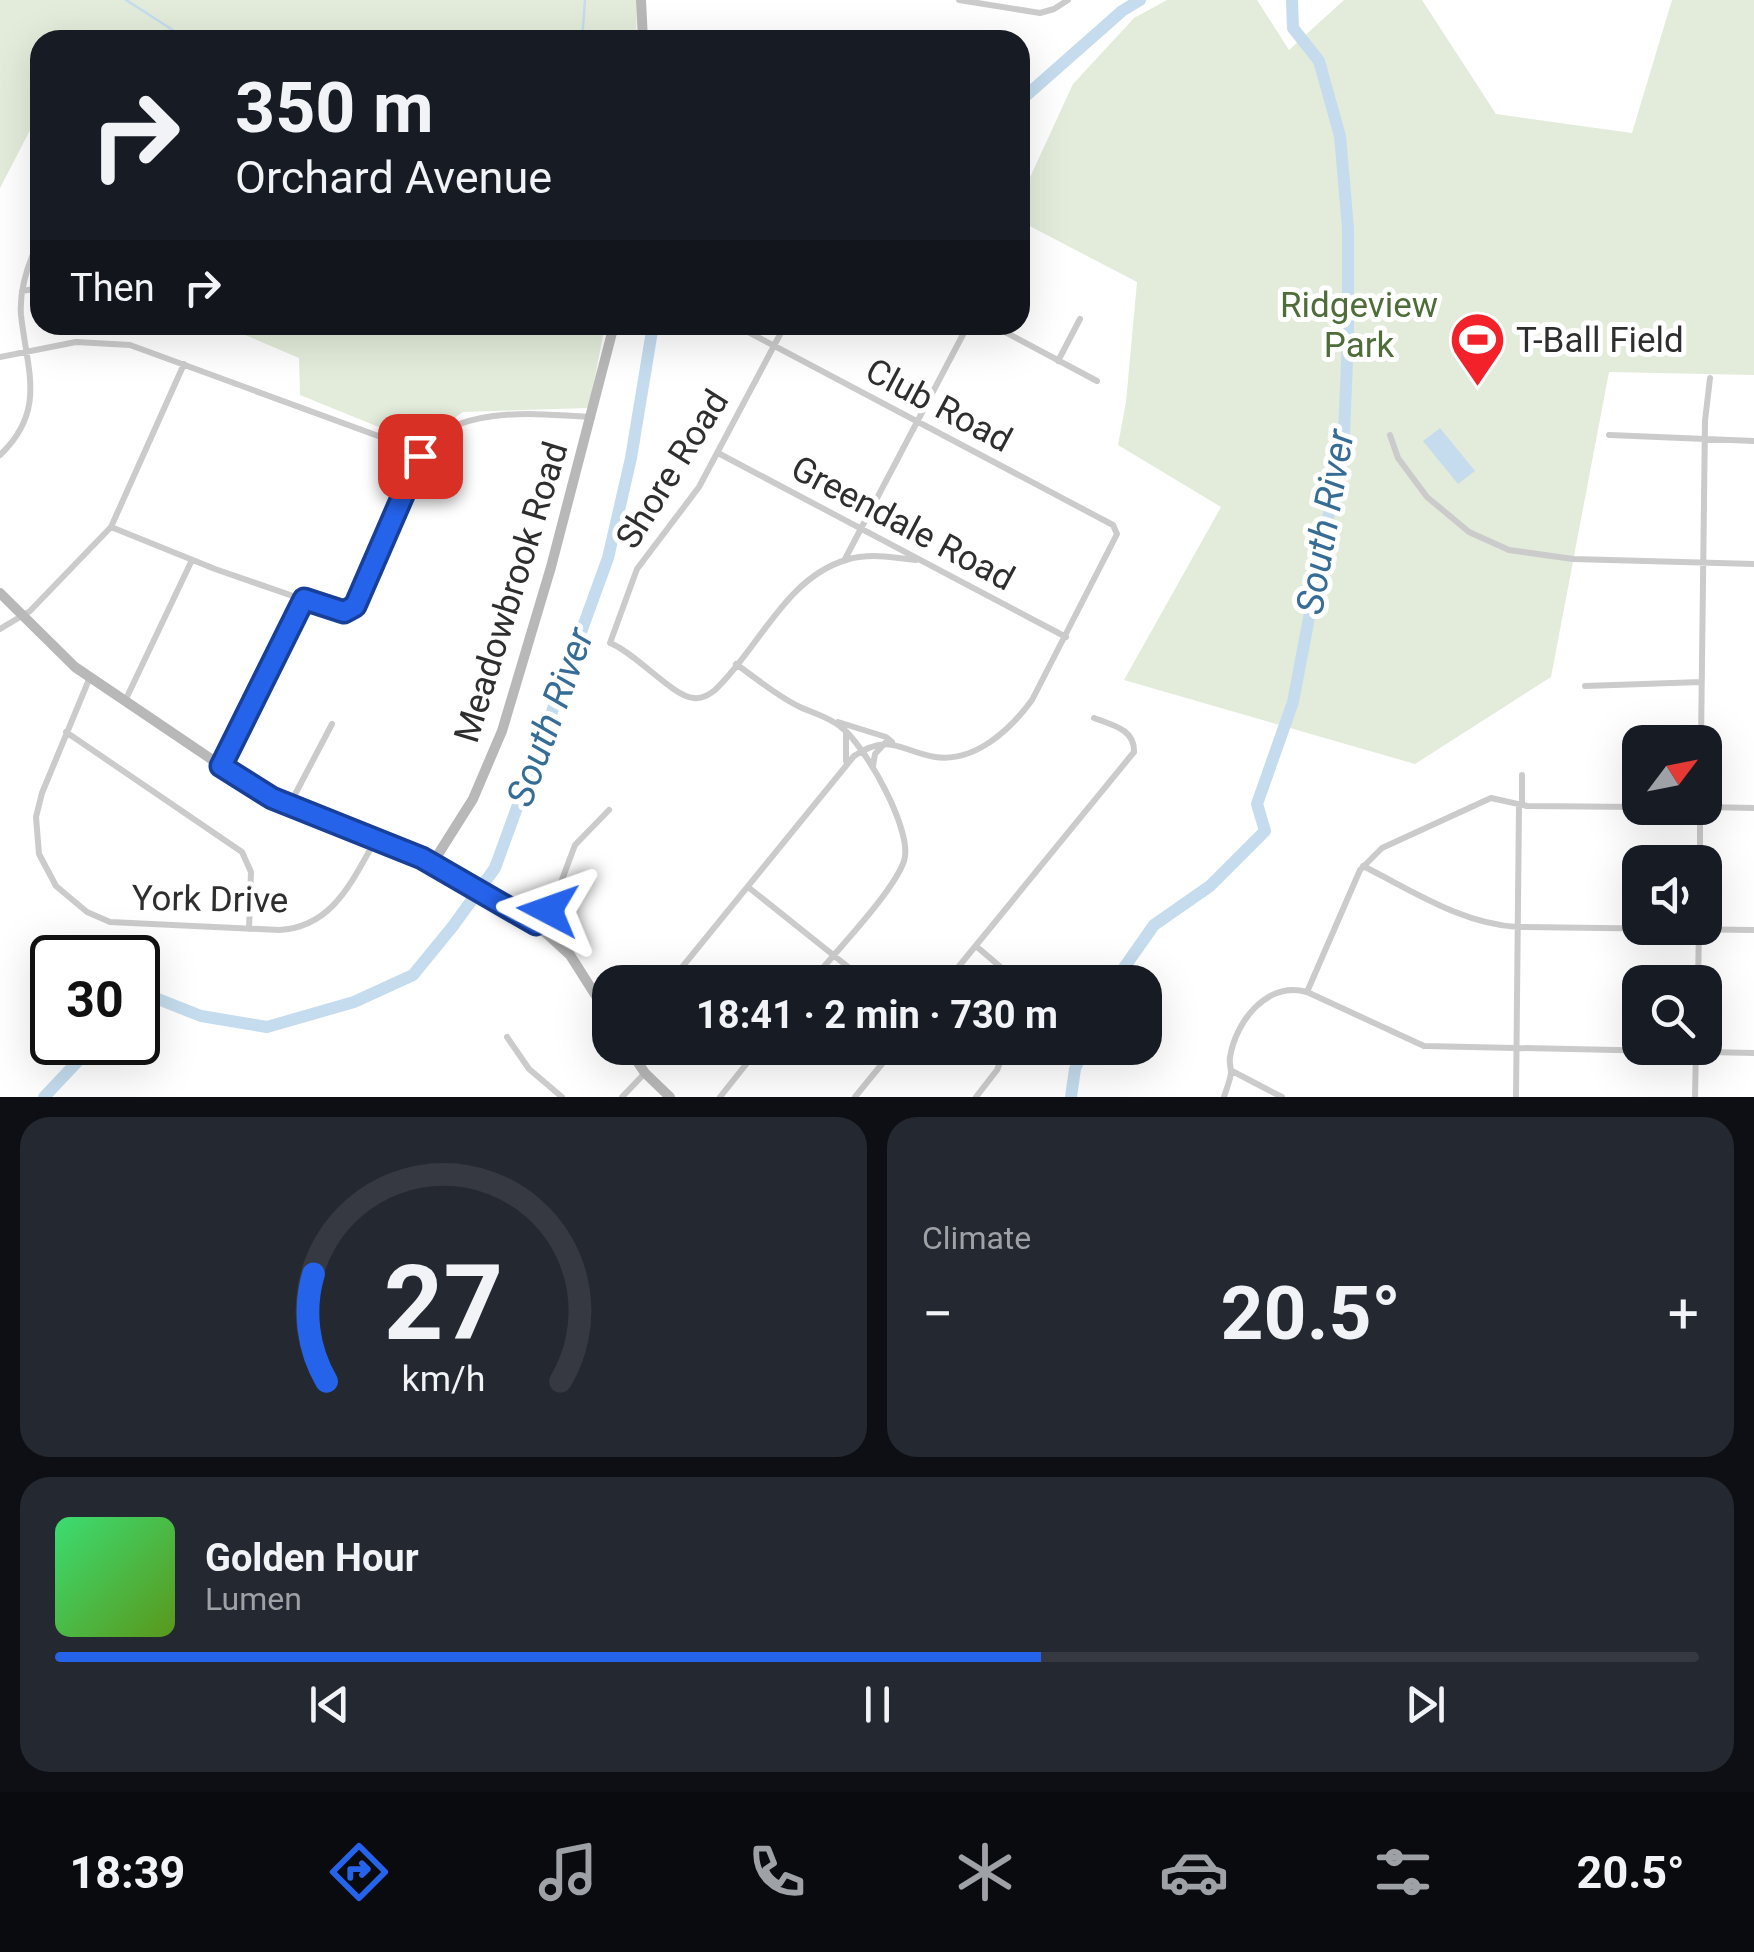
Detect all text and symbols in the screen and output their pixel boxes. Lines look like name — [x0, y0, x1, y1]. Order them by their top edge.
text: 350 m — [235, 67, 434, 149]
icon: right — [70, 70, 200, 200]
text: Orchard Avenue — [235, 151, 552, 204]
icon: right — [175, 260, 230, 315]
text: Then — [70, 266, 155, 310]
park label: Ridgeview Park — [1280, 285, 1438, 366]
sports icon: T-Ball Field — [1447, 310, 1507, 389]
place label: T-Ball Field — [1516, 320, 1684, 361]
street label: Club Road — [859, 350, 1019, 461]
street label: Shore Road — [608, 382, 737, 556]
pin — [378, 414, 463, 499]
water label: South River — [1287, 425, 1363, 618]
icon: arrive — [393, 429, 448, 484]
street label: Meadowbrook Road — [446, 437, 577, 747]
street label: Greendale Road — [784, 447, 1021, 599]
water label: South River — [497, 621, 603, 812]
north arrow — [1622, 725, 1722, 825]
map controls — [1622, 725, 1722, 1065]
button: sound — [1622, 845, 1722, 945]
position arrow — [496, 858, 600, 962]
street label: York Drive — [131, 878, 289, 921]
speed limit sign: 30 — [30, 935, 160, 1065]
button: search — [1622, 965, 1722, 1065]
text: 18:41 · 2 min · 730 m — [696, 993, 1058, 1037]
text: Climate — [922, 1219, 1031, 1257]
text: 27 — [384, 1243, 503, 1364]
text: 20.5° — [1221, 1269, 1401, 1357]
text: − — [922, 1282, 953, 1346]
text: + — [1668, 1282, 1699, 1346]
text: km/h — [402, 1358, 485, 1400]
text: Golden Hour — [205, 1536, 419, 1580]
text: Lumen — [205, 1580, 302, 1618]
icon: previous — [302, 1677, 357, 1732]
icon: pause — [850, 1677, 905, 1732]
icon: next — [1398, 1677, 1453, 1732]
icon: directions — [324, 1837, 394, 1907]
icon: music — [533, 1837, 603, 1907]
icon: phone — [742, 1837, 812, 1907]
icon: climate — [950, 1837, 1020, 1907]
icon: car — [1159, 1837, 1229, 1907]
icon: filters — [1368, 1837, 1438, 1907]
text: 18:39 — [69, 1846, 185, 1899]
text: 20.5° — [1577, 1846, 1685, 1899]

